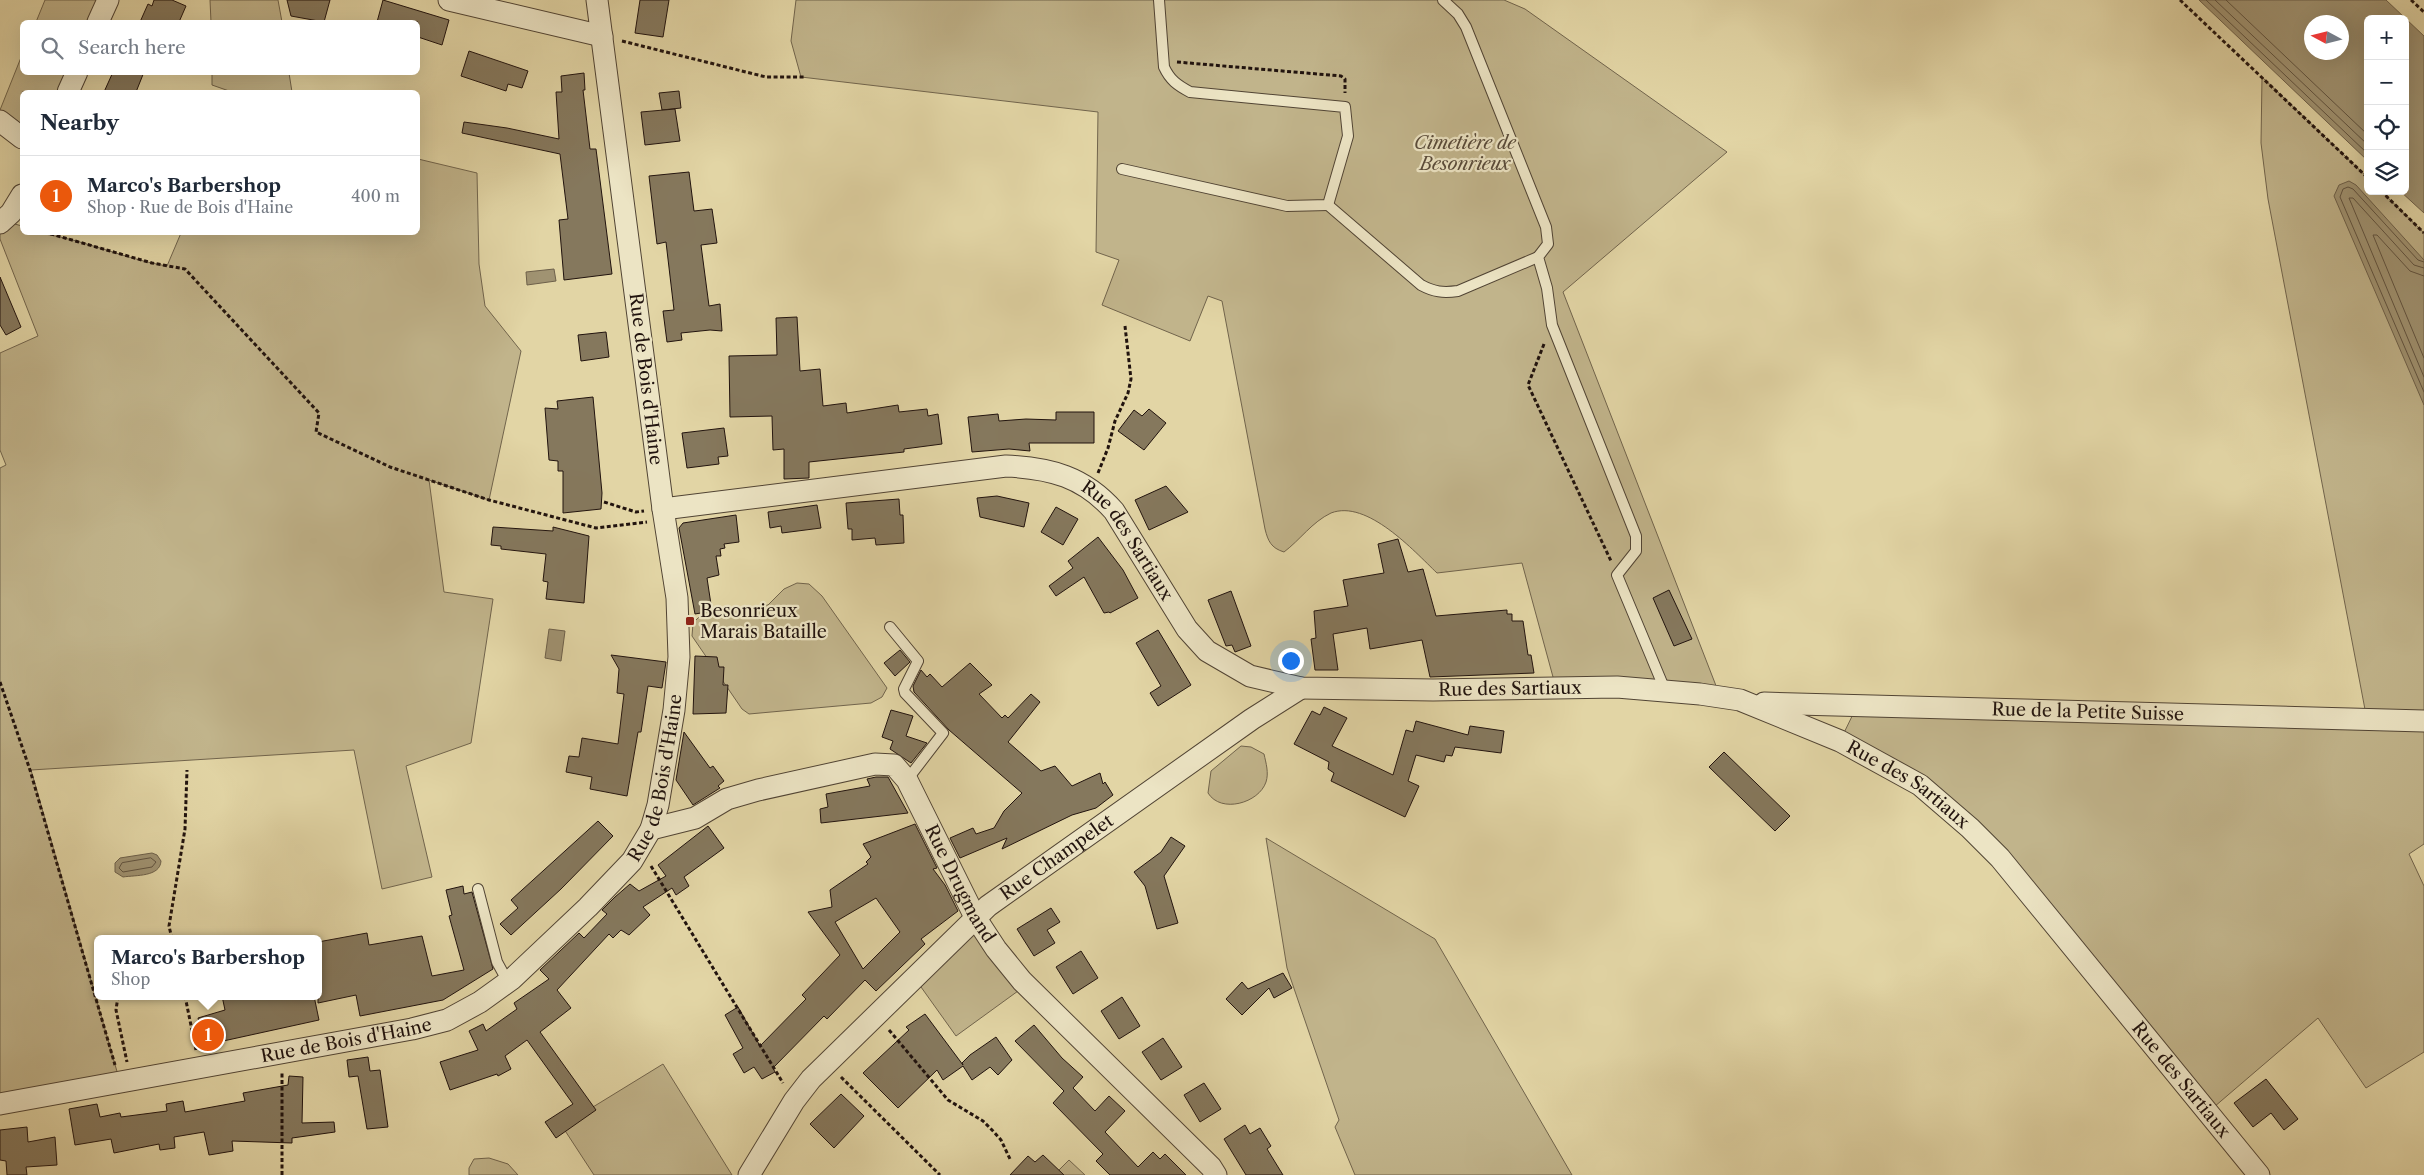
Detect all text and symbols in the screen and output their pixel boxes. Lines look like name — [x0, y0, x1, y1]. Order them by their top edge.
north arrow — [2304, 15, 2349, 60]
map controls — [2364, 15, 2409, 195]
button: + — [2364, 15, 2409, 60]
search box — [20, 20, 420, 75]
icon: search — [38, 34, 66, 62]
text: Search here — [78, 36, 186, 59]
button: − — [2364, 60, 2409, 105]
button: locate — [2364, 105, 2409, 150]
text: Nearby — [40, 110, 119, 135]
park label: Cimetière de Besonrieux — [1414, 132, 1517, 175]
button: layers — [2364, 150, 2409, 195]
text: Marco's Barbershop — [87, 174, 281, 197]
text: 1 — [52, 186, 60, 206]
text: 400 m — [351, 186, 400, 206]
text: Shop · Rue de Bois d'Haine — [87, 197, 293, 217]
street label: Rue de Bois d'Haine — [625, 292, 667, 466]
street label: Rue des Sartiaux — [1077, 476, 1178, 605]
place label: Besonrieux Marais Bataille — [700, 600, 827, 643]
marker: Besonrieux Marais Bataille — [684, 615, 696, 627]
your location — [1278, 648, 1304, 674]
street label: Rue des Sartiaux — [1438, 677, 1582, 701]
street label: Rue de Bois d'Haine — [623, 693, 686, 866]
street label: Rue de la Petite Suisse — [1991, 698, 2184, 725]
street label: Rue des Sartiaux — [1843, 736, 1974, 834]
street label: Rue Champelet — [996, 809, 1118, 905]
street label: Rue Drugmand — [920, 821, 1000, 947]
popup — [94, 935, 322, 1000]
text: Marco's Barbershop — [111, 946, 305, 969]
text: Shop — [111, 969, 150, 989]
street label: Rue de Bois d'Haine — [259, 1013, 434, 1067]
pin: 1 — [192, 1016, 224, 1054]
street label: Rue des Sartiaux — [2127, 1017, 2235, 1143]

